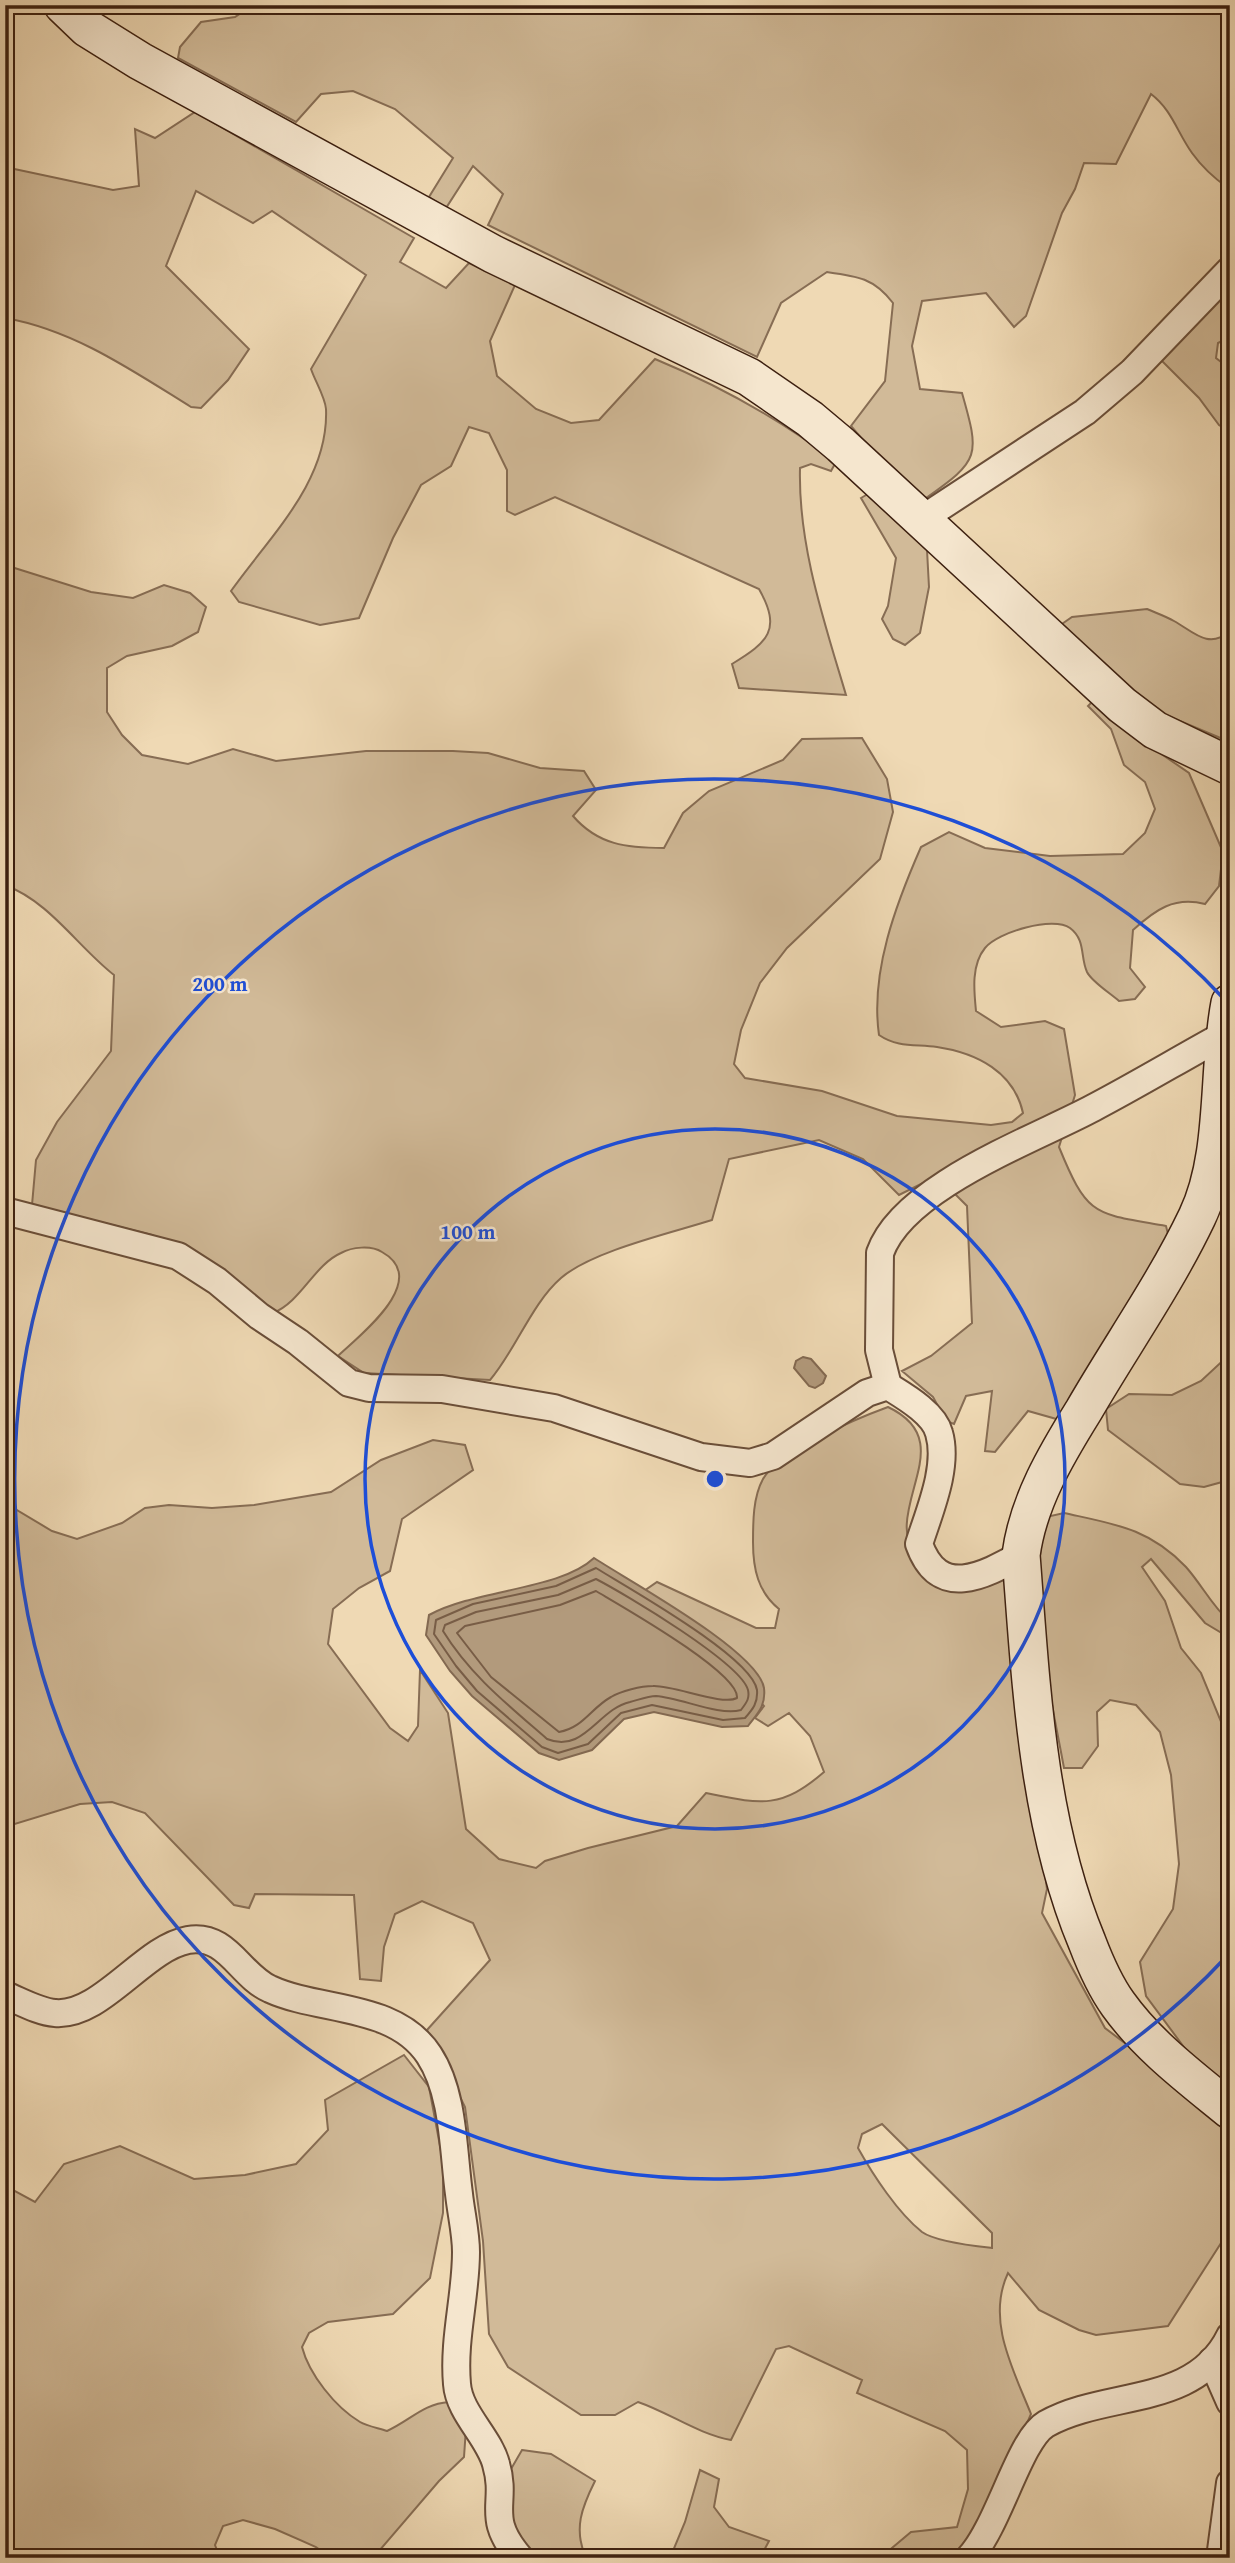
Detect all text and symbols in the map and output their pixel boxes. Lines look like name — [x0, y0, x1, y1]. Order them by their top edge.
text: 200 m — [192, 968, 248, 999]
text: 100 m — [440, 1216, 496, 1247]
centre of rings — [703, 1467, 727, 1491]

